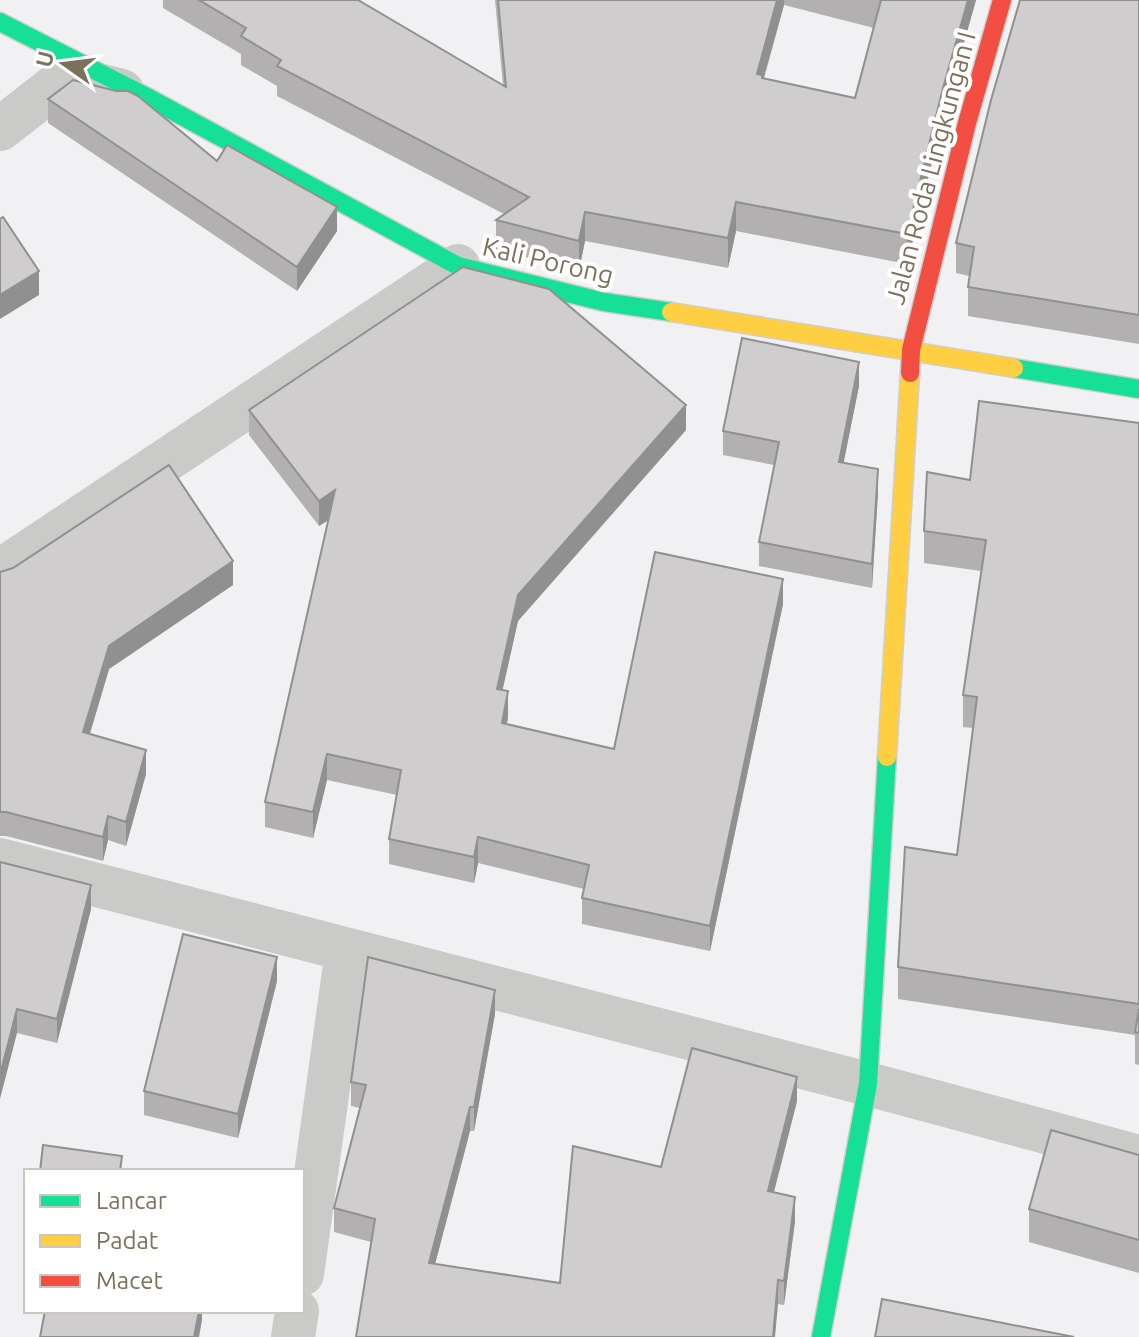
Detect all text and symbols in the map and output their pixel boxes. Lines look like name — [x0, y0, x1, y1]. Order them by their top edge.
north arrow — [24, 24, 104, 104]
street label: Jalan Roda Lingkungan I — [880, 28, 981, 307]
text: U — [30, 49, 58, 70]
street label: Kali Porong — [480, 231, 616, 290]
legend — [24, 1169, 304, 1313]
text: Lancar — [96, 1187, 167, 1214]
text: Padat — [96, 1227, 159, 1254]
text: Macet — [96, 1267, 164, 1294]

